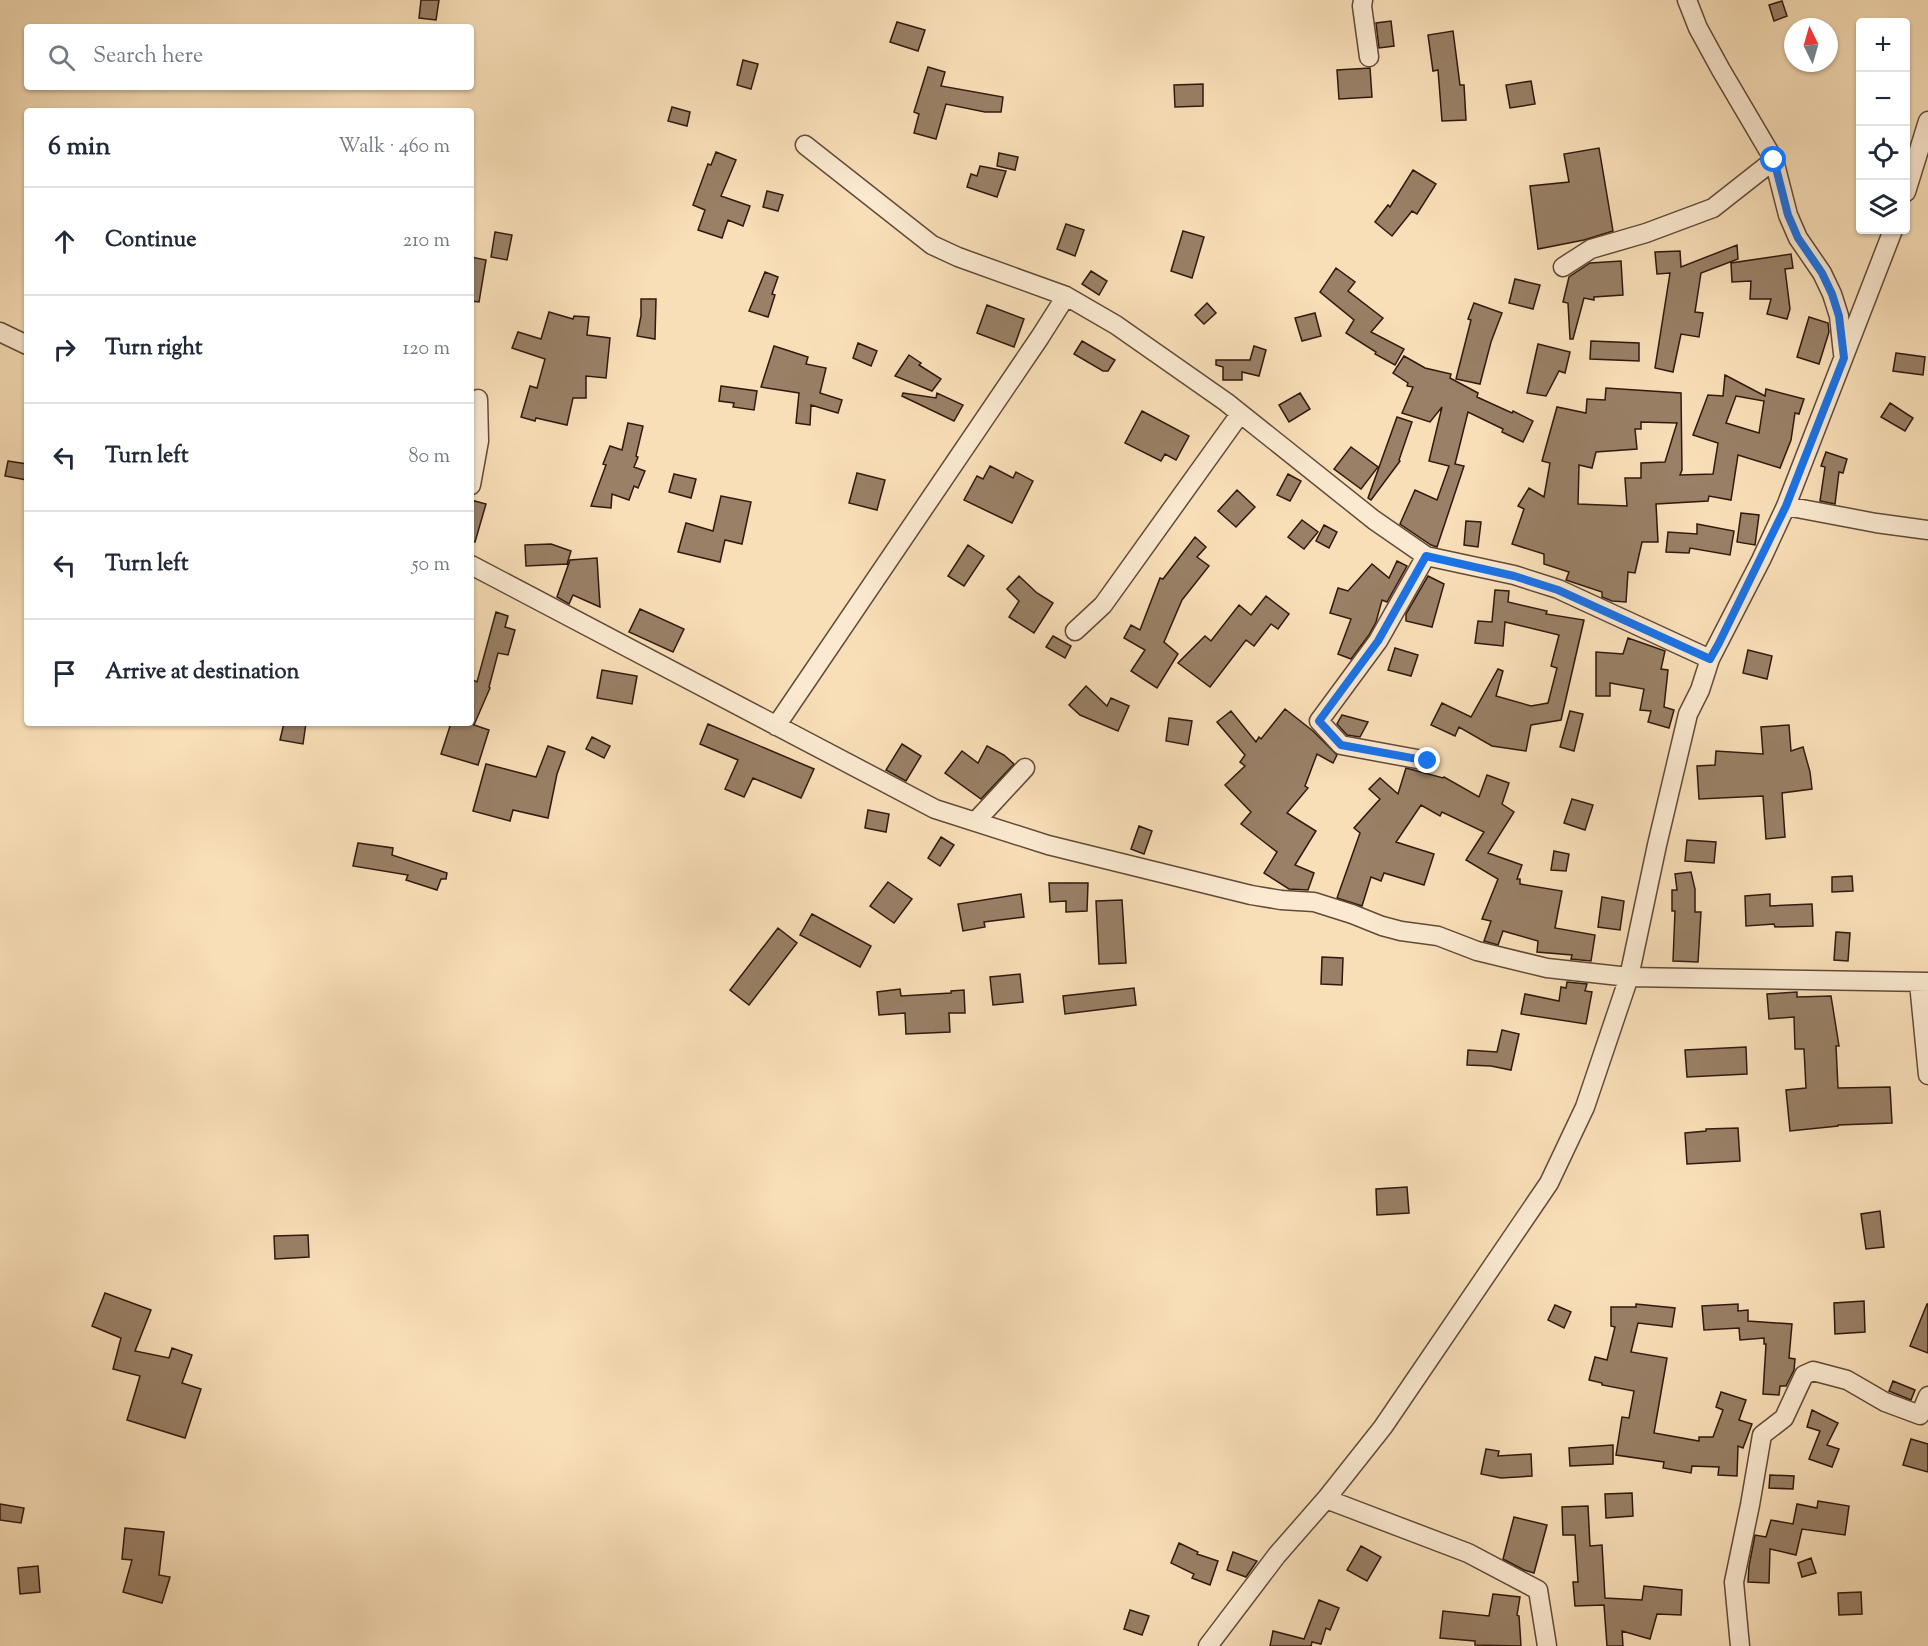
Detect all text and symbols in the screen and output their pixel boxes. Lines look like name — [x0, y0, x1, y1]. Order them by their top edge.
north arrow — [1784, 18, 1838, 72]
map controls — [1856, 18, 1910, 234]
button: + — [1856, 18, 1910, 72]
search box — [24, 24, 474, 90]
icon: search — [45, 41, 78, 74]
text: Search here — [93, 41, 203, 73]
button: − — [1856, 72, 1910, 126]
button: locate — [1856, 126, 1910, 180]
text: 6 min — [48, 129, 111, 166]
text: Walk · 460 m — [338, 133, 450, 162]
route start — [1760, 146, 1786, 172]
button: layers — [1856, 180, 1910, 234]
icon: ahead — [48, 225, 81, 258]
text: Continue — [105, 225, 196, 257]
text: 210 m — [403, 227, 450, 256]
icon: right — [48, 333, 81, 366]
text: Turn right — [105, 333, 202, 365]
text: 120 m — [402, 335, 450, 364]
icon: left — [48, 441, 81, 474]
text: Turn left — [105, 441, 188, 473]
text: 80 m — [409, 443, 450, 472]
icon: left — [48, 549, 81, 582]
text: Turn left — [105, 549, 188, 581]
text: 50 m — [412, 551, 450, 580]
icon: arrive — [48, 657, 81, 690]
text: Arrive at destination — [105, 657, 300, 689]
route end — [1414, 747, 1440, 773]

